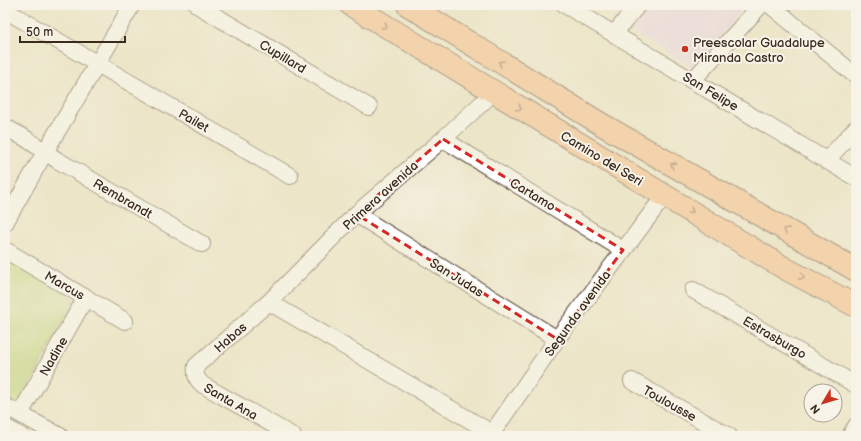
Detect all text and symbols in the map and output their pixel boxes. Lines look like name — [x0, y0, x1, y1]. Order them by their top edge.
scale bar — [20, 18, 125, 44]
one-way arrow — [380, 21, 387, 28]
text: 50 m — [26, 25, 53, 40]
place label: Preescolar Guadalupe Miranda Castro — [693, 35, 825, 66]
street label: Cupillard — [256, 37, 309, 77]
marker: Preescolar Guadalupe Miranda Castro — [680, 44, 690, 54]
one-way arrow — [498, 60, 505, 67]
street label: San Felipe — [680, 69, 742, 115]
one-way arrow — [515, 103, 522, 110]
street label: Pailet — [175, 106, 212, 136]
street label: Camino del Seri — [557, 128, 646, 190]
street label: Primera avenida — [340, 158, 422, 234]
one-way arrow — [670, 162, 677, 169]
street label: Cartamo — [507, 175, 558, 215]
street label: Rembrandt — [90, 176, 155, 222]
one-way arrow — [687, 206, 694, 214]
one-way arrow — [783, 227, 790, 234]
street label: San Judas — [427, 255, 487, 301]
street label: Segunda avenida — [541, 267, 614, 360]
street label: Marcus — [42, 268, 88, 304]
one-way arrow — [798, 273, 806, 280]
street label: Estrasburgo — [740, 313, 809, 363]
street label: Habas — [211, 319, 251, 356]
street label: Nadine — [36, 334, 72, 379]
street label: Santa Ana — [201, 380, 260, 424]
street label: Toulousse — [640, 383, 699, 425]
north arrow — [803, 383, 843, 423]
text: N — [808, 402, 823, 416]

